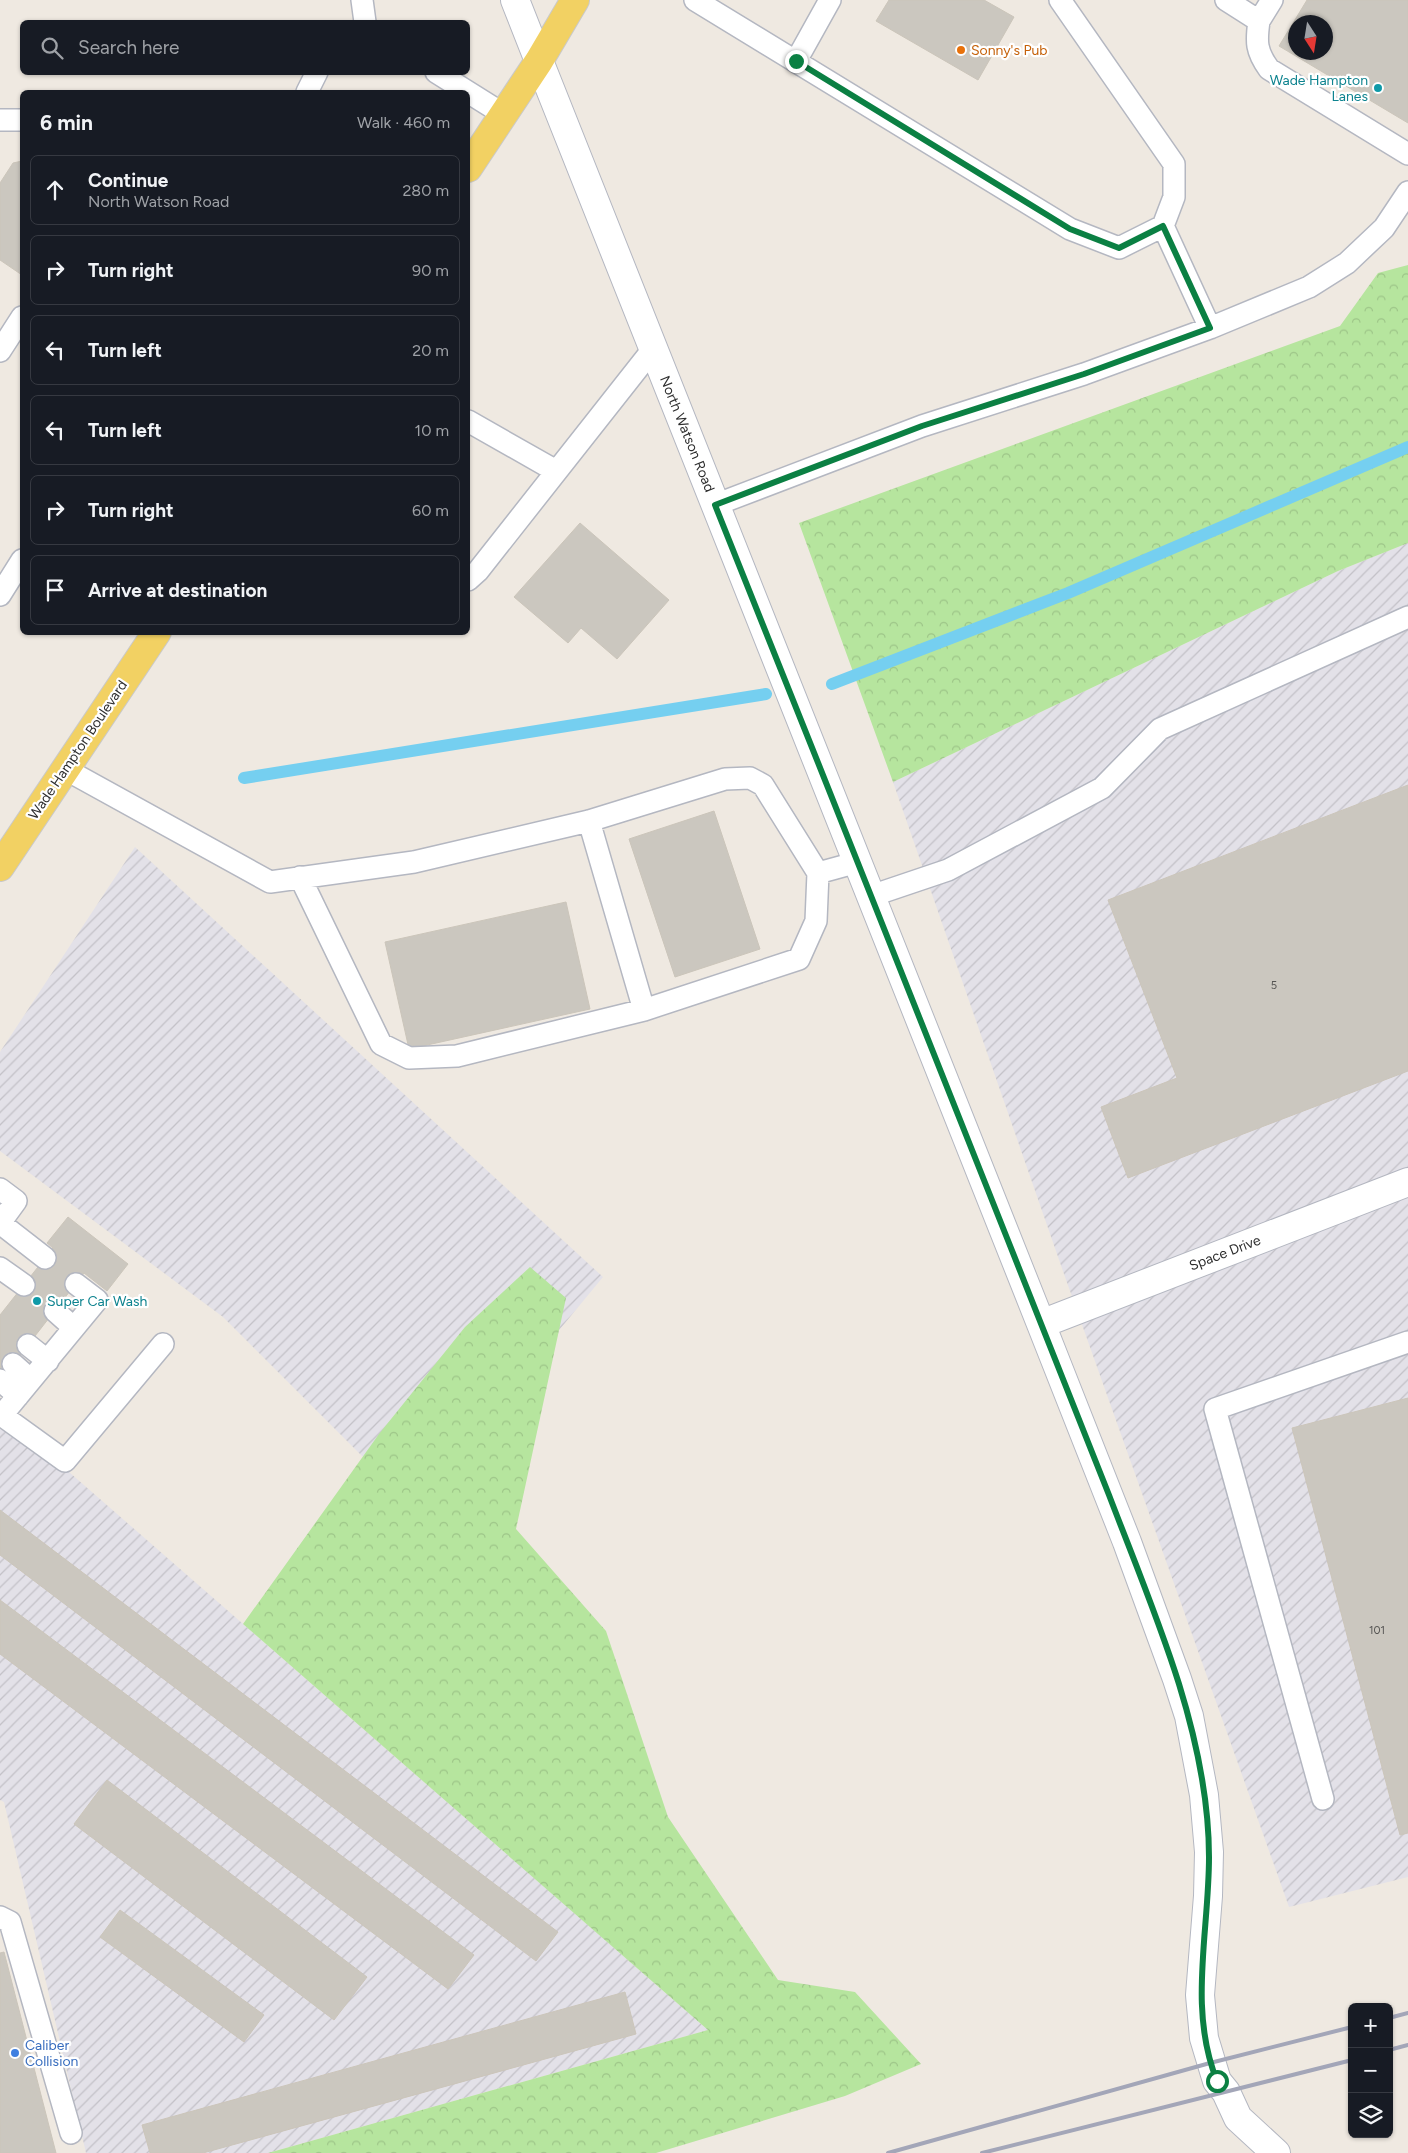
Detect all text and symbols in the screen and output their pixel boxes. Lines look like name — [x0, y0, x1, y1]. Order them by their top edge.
north arrow — [1288, 15, 1333, 60]
search box — [20, 20, 470, 75]
icon: search — [38, 34, 66, 62]
text: Search here — [78, 36, 180, 59]
place label: Sonny's Pub — [971, 42, 1047, 59]
marker: Sonny's Pub — [955, 44, 967, 56]
route end — [785, 50, 808, 73]
place label: Wade Hampton Lanes — [1270, 72, 1368, 105]
marker: Wade Hampton Lanes — [1372, 82, 1384, 94]
text: 6 min — [40, 110, 93, 135]
text: Walk · 460 m — [357, 113, 450, 132]
text: Continue — [88, 169, 168, 192]
icon: ahead — [41, 176, 69, 204]
text: 280 m — [402, 181, 449, 200]
text: North Watson Road — [88, 192, 229, 211]
icon: right — [41, 256, 69, 284]
text: Turn right — [88, 259, 174, 282]
text: 90 m — [412, 261, 449, 280]
icon: left — [41, 336, 69, 364]
text: Turn left — [88, 339, 162, 362]
text: 20 m — [412, 341, 449, 360]
street label: North Watson Road — [656, 373, 718, 495]
icon: left — [41, 416, 69, 444]
text: Turn left — [88, 419, 162, 442]
text: 10 m — [415, 421, 449, 440]
icon: right — [41, 496, 69, 524]
text: Turn right — [88, 499, 174, 522]
text: 60 m — [412, 501, 449, 520]
icon: arrive — [41, 576, 69, 604]
text: Arrive at destination — [88, 579, 267, 602]
street label: Wade Hampton Boulevard — [25, 677, 131, 823]
house number: 5 — [1271, 979, 1277, 992]
street label: Space Drive — [1187, 1231, 1263, 1274]
place label: Super Car Wash — [47, 1293, 147, 1310]
marker: Super Car Wash — [31, 1295, 43, 1307]
house number: 101 — [1369, 1624, 1385, 1637]
map controls — [1348, 2003, 1393, 2138]
button: + — [1348, 2003, 1393, 2048]
place label: Caliber Collision — [25, 2037, 79, 2070]
marker: Caliber Collision — [9, 2047, 21, 2059]
button: − — [1348, 2048, 1393, 2093]
route start — [1206, 2070, 1229, 2093]
button: layers — [1348, 2093, 1393, 2138]

